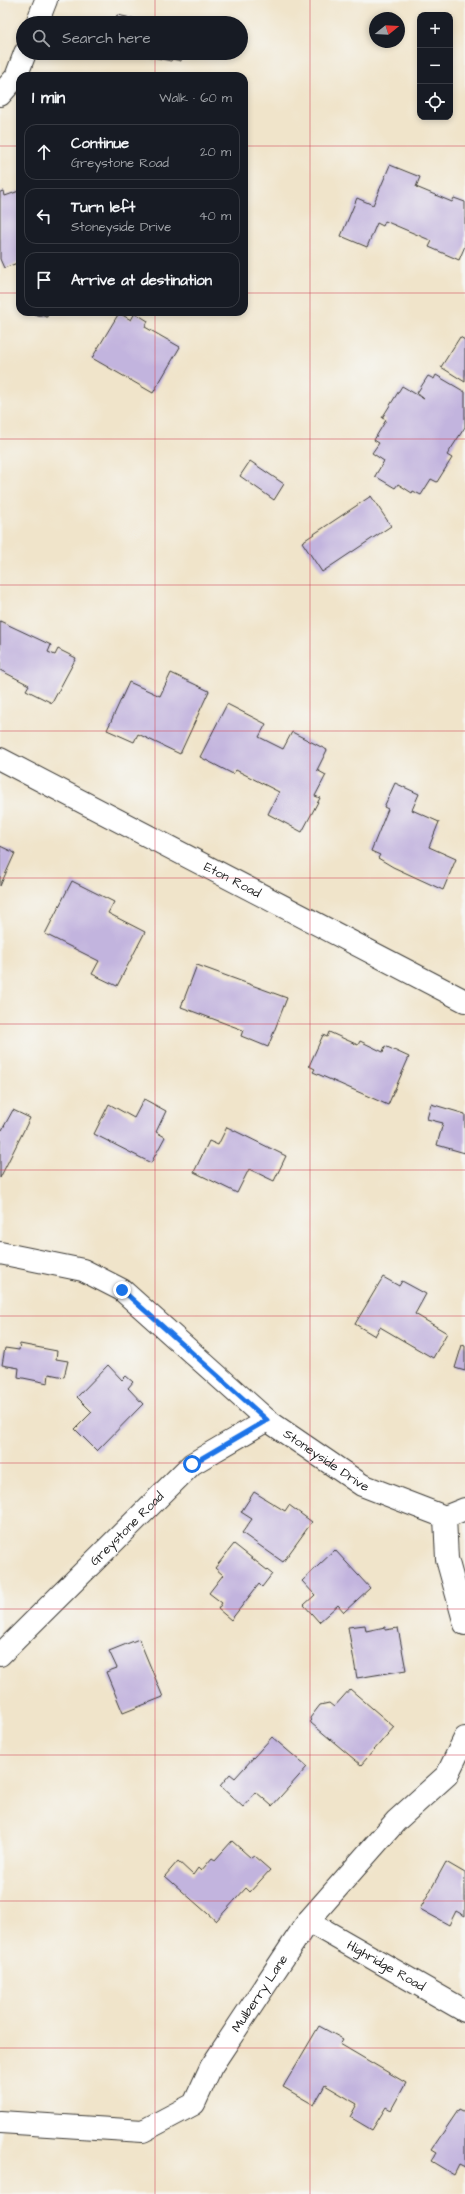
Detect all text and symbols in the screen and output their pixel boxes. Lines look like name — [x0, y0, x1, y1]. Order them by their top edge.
north arrow — [369, 12, 405, 48]
map controls — [417, 12, 453, 120]
button: + — [417, 12, 453, 48]
search box — [16, 16, 248, 60]
icon: search — [30, 27, 52, 49]
text: Search here — [62, 28, 151, 49]
button: − — [417, 48, 453, 84]
button: locate — [417, 84, 453, 120]
text: 1 min — [32, 86, 65, 110]
text: Walk · 60 m — [159, 89, 232, 107]
text: Continue — [71, 133, 129, 154]
icon: ahead — [33, 141, 55, 163]
text: 20 m — [200, 143, 231, 161]
text: Greystone Road — [71, 154, 169, 172]
text: Turn left — [71, 197, 135, 218]
icon: left — [33, 205, 55, 227]
text: 40 m — [199, 207, 231, 225]
text: Stoneyside Drive — [71, 218, 171, 236]
icon: arrive — [33, 269, 55, 291]
text: Arrive at destination — [71, 270, 212, 291]
street label: Eton Road — [201, 858, 264, 902]
route end — [113, 1281, 131, 1299]
street label: Stoneyside Drive — [280, 1425, 372, 1496]
route start — [183, 1455, 201, 1473]
street label: Greystone Road — [86, 1488, 168, 1570]
street label: Highridge Road — [344, 1936, 429, 1996]
street label: Mulberry Lane — [228, 1951, 292, 2036]

